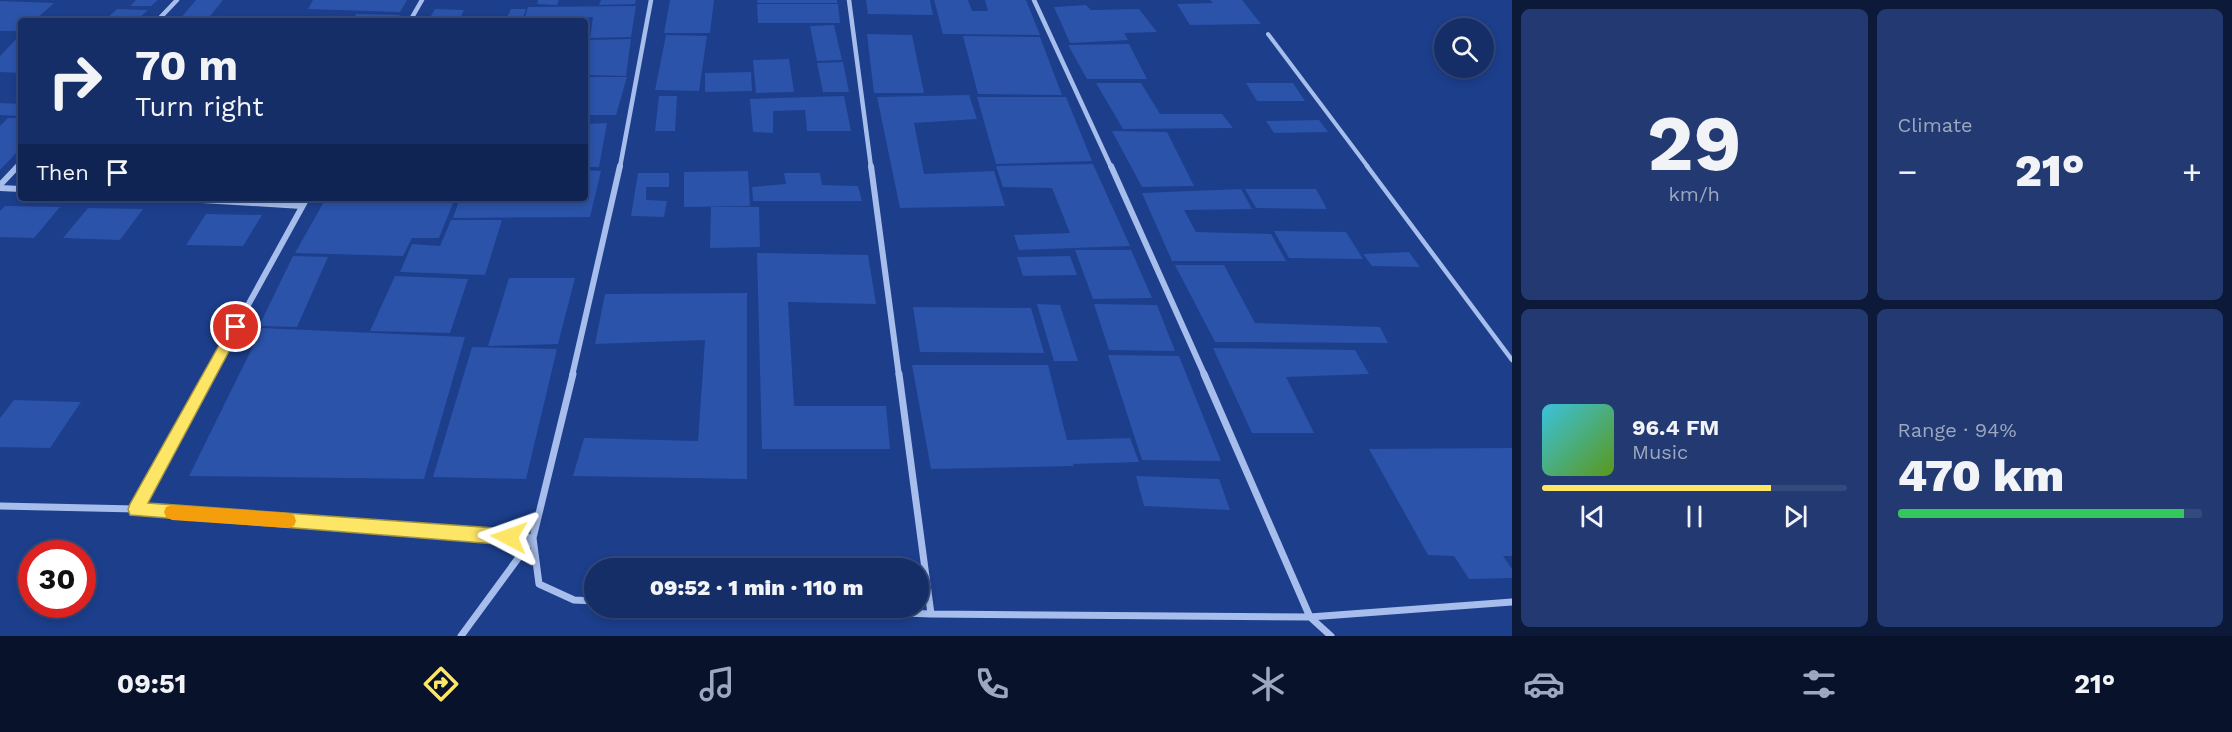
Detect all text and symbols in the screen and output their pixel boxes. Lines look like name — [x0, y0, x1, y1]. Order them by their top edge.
map controls — [1434, 18, 1494, 78]
button: search — [1434, 18, 1494, 78]
text: 70 m — [135, 41, 238, 90]
icon: right — [36, 42, 114, 120]
text: Turn right — [135, 91, 264, 123]
text: 29 — [1647, 97, 1742, 189]
text: Climate — [1898, 113, 1973, 137]
text: 21° — [2015, 144, 2085, 197]
text: − — [1898, 152, 1917, 191]
text: + — [2182, 152, 2202, 191]
icon: arrive — [101, 156, 134, 189]
text: Then — [36, 160, 89, 185]
text: km/h — [1668, 182, 1720, 206]
pin — [210, 301, 261, 352]
icon: arrive — [219, 310, 252, 343]
text: 96.4 FM — [1632, 415, 1719, 440]
text: Range · 94% — [1898, 418, 2017, 442]
text: Music — [1632, 440, 1688, 464]
text: 470 km — [1898, 449, 2064, 502]
icon: previous — [1576, 500, 1609, 533]
icon: pause — [1678, 500, 1711, 533]
icon: next — [1779, 500, 1812, 533]
position arrow — [477, 505, 541, 569]
speed limit sign: 30 — [18, 540, 96, 618]
text: 09:52 · 1 min · 110 m — [650, 575, 863, 600]
icon: directions — [420, 663, 462, 705]
icon: music — [696, 663, 738, 705]
icon: phone — [971, 663, 1013, 705]
icon: climate — [1247, 663, 1289, 705]
icon: car — [1523, 663, 1565, 705]
icon: filters — [1798, 663, 1840, 705]
text: 09:51 — [117, 668, 186, 700]
text: 21° — [2074, 668, 2115, 700]

